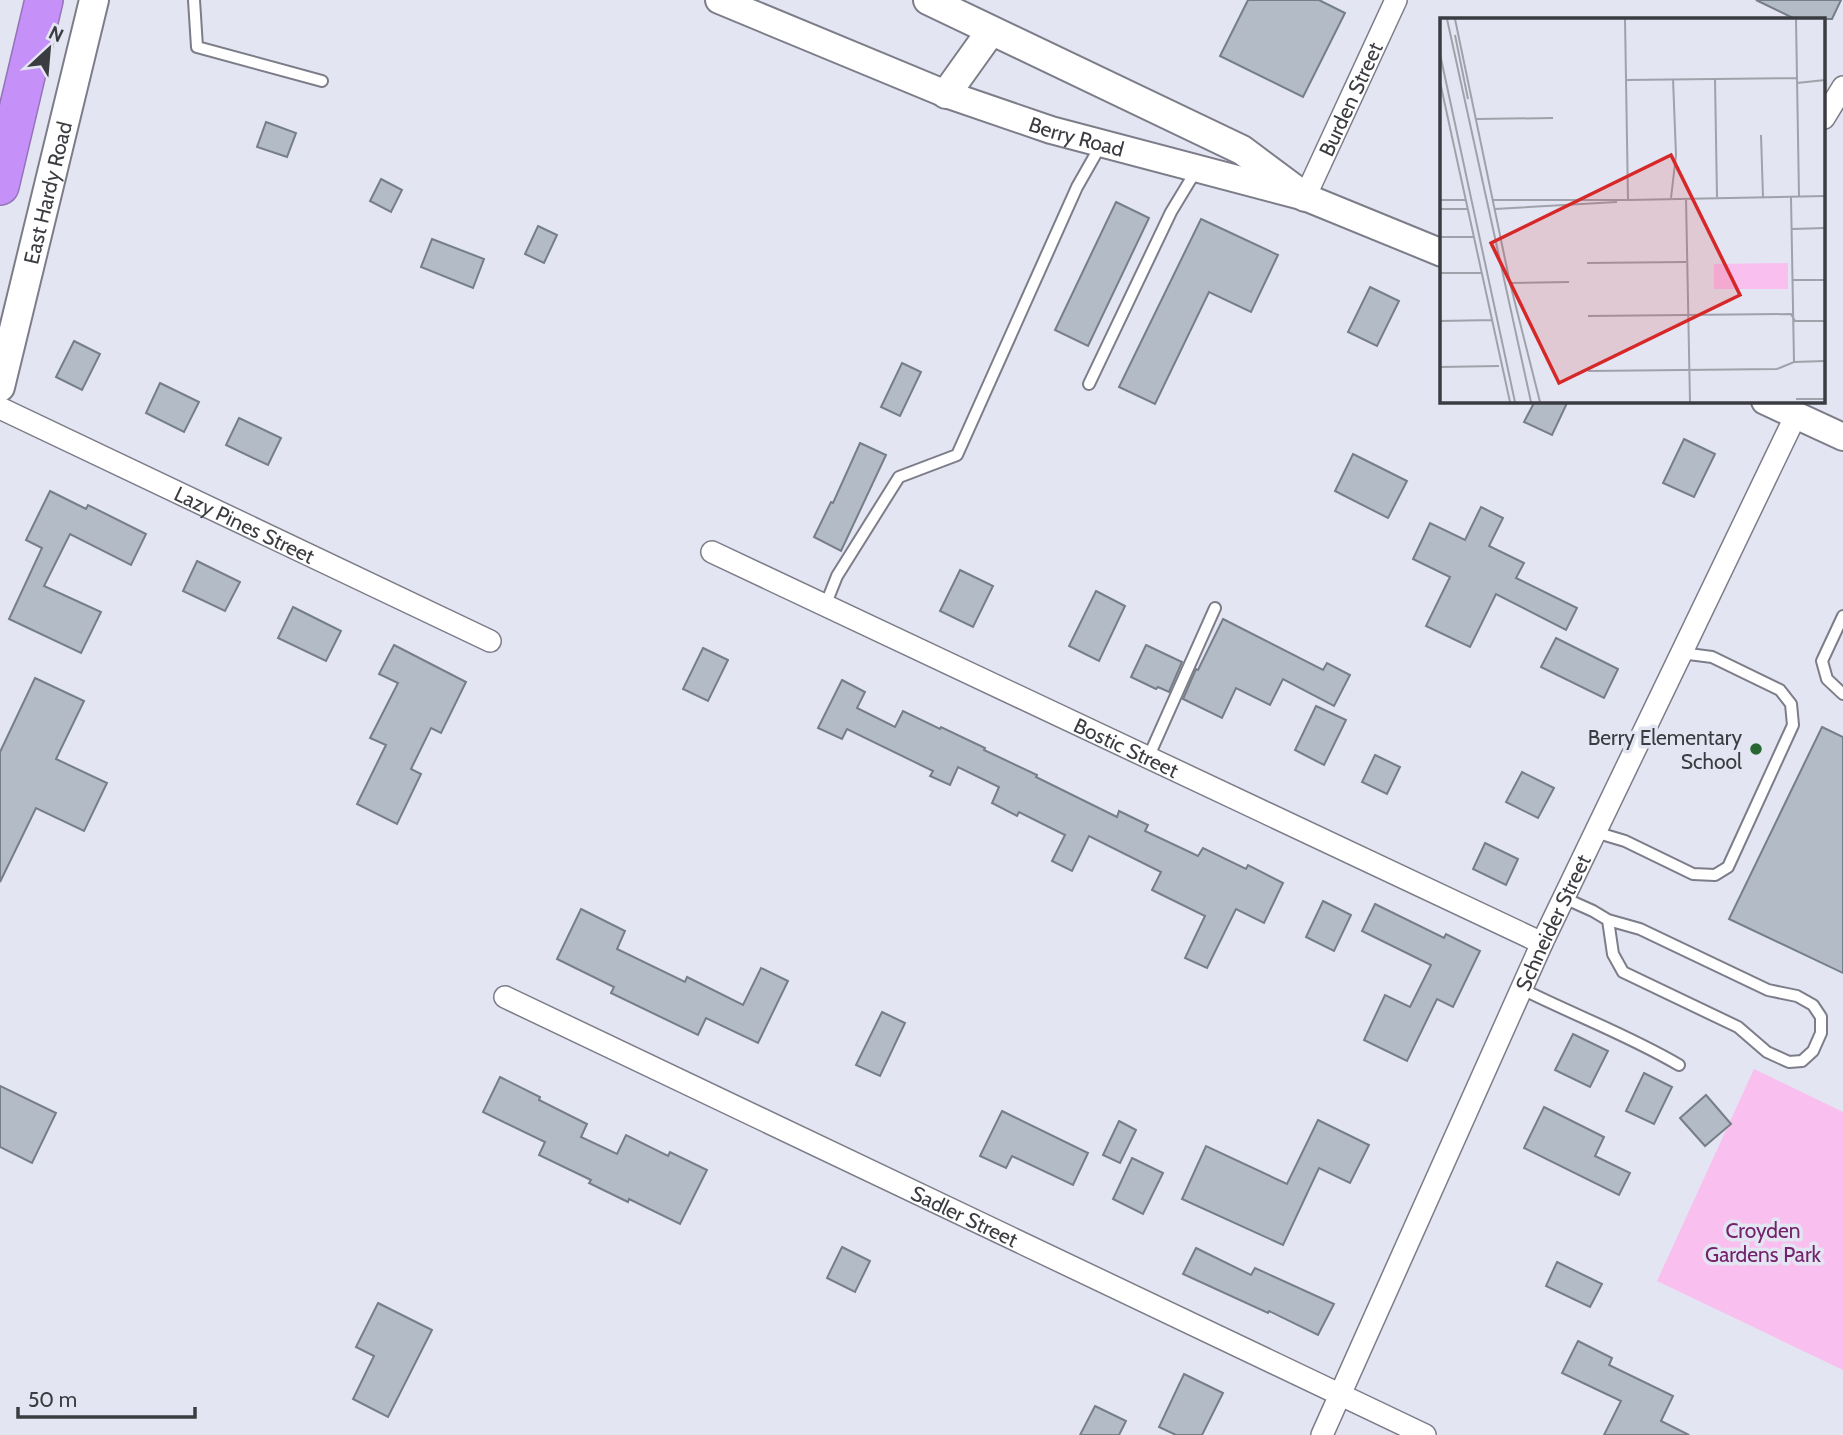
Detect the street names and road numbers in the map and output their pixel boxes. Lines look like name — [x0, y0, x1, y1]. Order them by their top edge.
street label: Burden Street — [1313, 38, 1387, 160]
street label: Berry Road — [1026, 111, 1127, 161]
street label: East Hardy Road — [18, 119, 77, 267]
street label: Lazy Pines Street — [171, 480, 319, 568]
street label: Bostic Street — [1070, 712, 1183, 782]
street label: Schneider Street — [1510, 850, 1595, 995]
street label: Sadler Street — [907, 1180, 1022, 1252]

